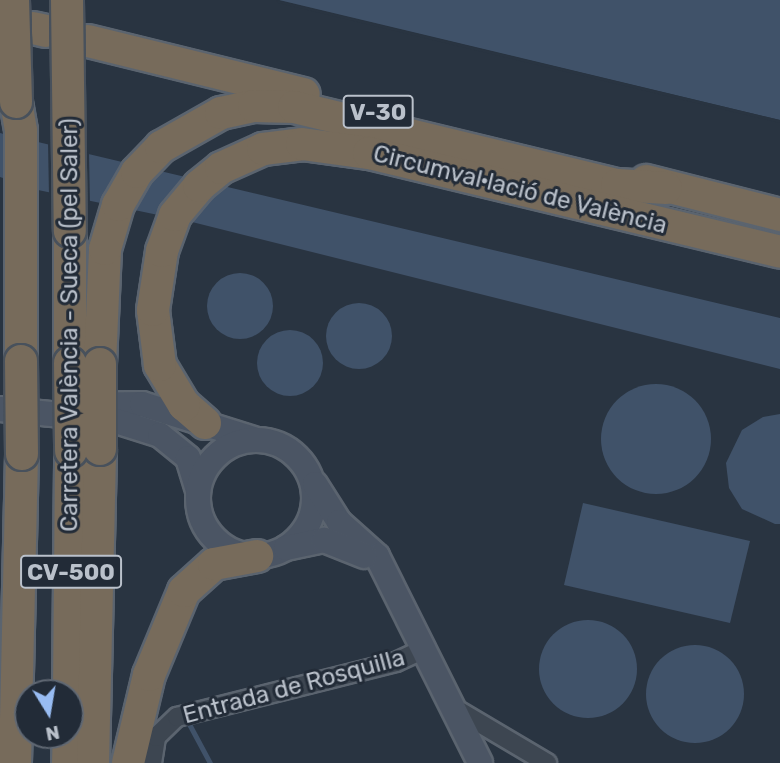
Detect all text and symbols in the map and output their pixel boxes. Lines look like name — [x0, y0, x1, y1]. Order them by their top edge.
road number: V-30 — [341, 92, 415, 132]
street label: Carretera València - Sueca (pel Saler) — [56, 118, 84, 532]
street label: Circumval·lació de València — [370, 139, 670, 241]
road number: CV-500 — [18, 552, 124, 592]
street label: Entrada de Rosquilla — [180, 644, 408, 730]
north arrow — [14, 679, 84, 749]
text: N — [44, 721, 62, 746]

